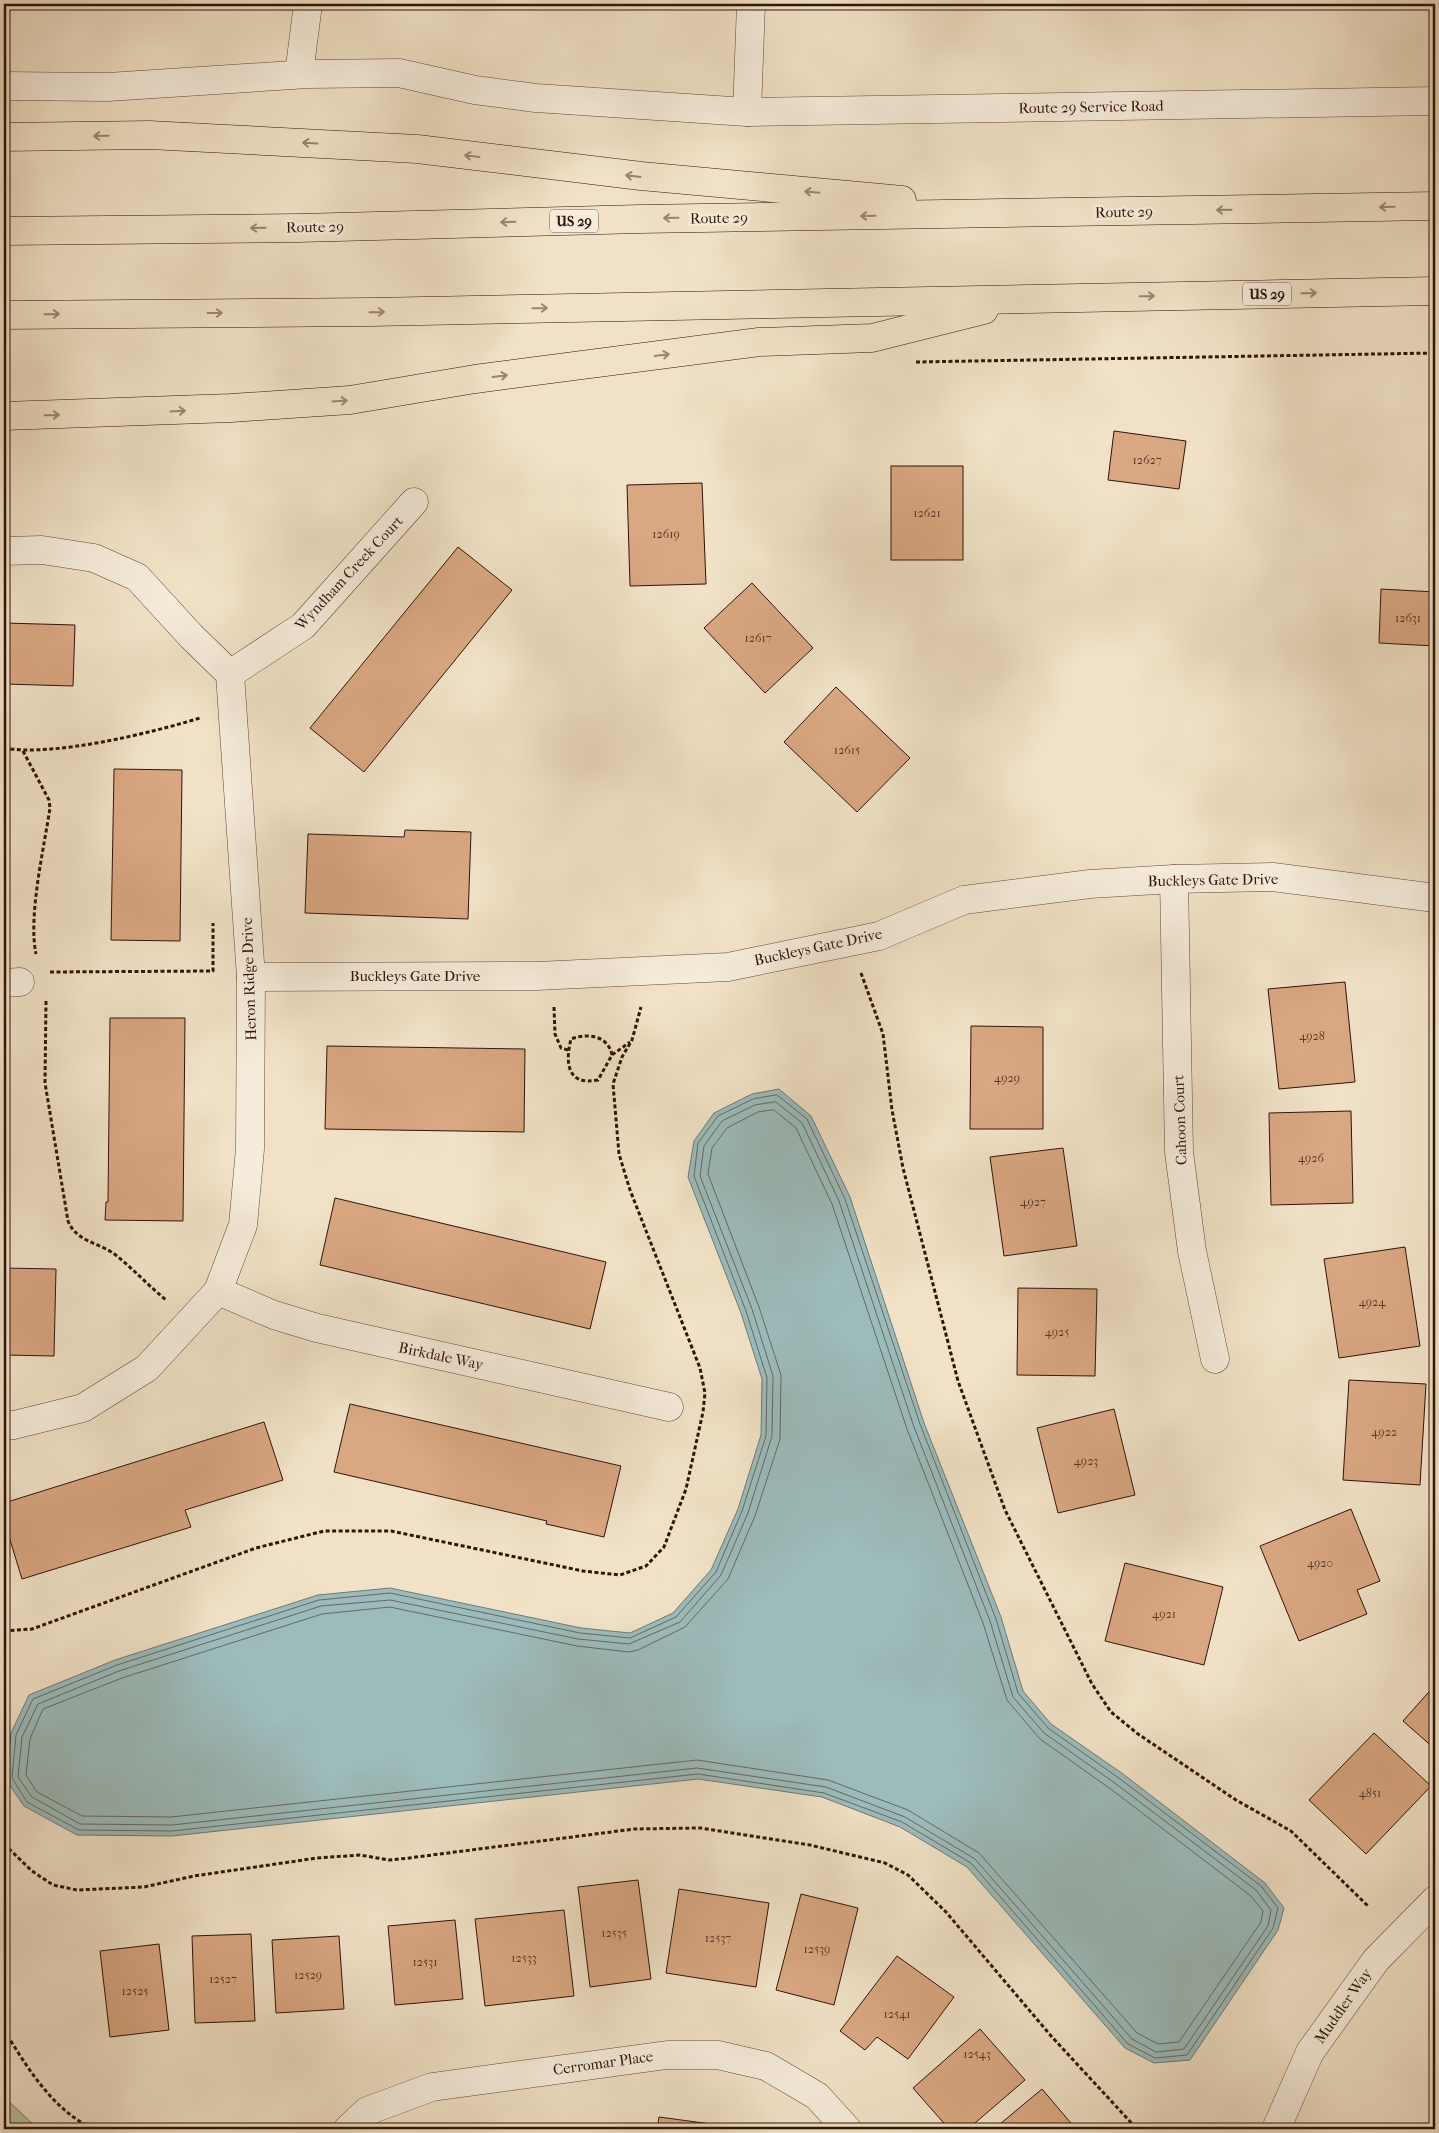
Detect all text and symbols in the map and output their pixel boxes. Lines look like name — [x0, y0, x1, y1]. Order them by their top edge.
street label: Route 29 Service Road — [1018, 97, 1165, 117]
one-way arrow — [93, 131, 109, 140]
one-way arrow — [302, 139, 318, 148]
one-way arrow — [464, 151, 480, 161]
one-way arrow — [625, 170, 641, 180]
one-way arrow — [805, 187, 821, 196]
street label: Route 29 — [1095, 202, 1153, 222]
one-way arrow — [1379, 202, 1395, 211]
one-way arrow — [1216, 205, 1232, 215]
street label: Route 29 — [690, 208, 748, 228]
road number: US 29 — [550, 210, 598, 232]
one-way arrow — [860, 211, 876, 220]
one-way arrow — [663, 213, 679, 223]
street label: Route 29 — [286, 217, 344, 237]
one-way arrow — [500, 218, 516, 227]
one-way arrow — [251, 224, 267, 233]
road number: US 29 — [1243, 282, 1291, 306]
one-way arrow — [1301, 288, 1317, 298]
one-way arrow — [1139, 291, 1155, 300]
one-way arrow — [532, 303, 548, 313]
one-way arrow — [369, 307, 385, 317]
one-way arrow — [206, 308, 223, 318]
one-way arrow — [44, 310, 60, 319]
one-way arrow — [653, 350, 669, 360]
one-way arrow — [492, 371, 508, 381]
one-way arrow — [332, 396, 348, 405]
one-way arrow — [169, 406, 185, 415]
one-way arrow — [44, 410, 60, 420]
house number: 12627 — [1133, 453, 1162, 467]
house number: 12621 — [913, 506, 941, 520]
street label: Wyndham Creek Court — [291, 512, 407, 635]
house number: 12619 — [652, 527, 680, 541]
house number: 12631 — [1395, 611, 1421, 625]
house number: 12617 — [745, 631, 772, 645]
house number: 12615 — [834, 743, 860, 757]
street label: Buckleys Gate Drive — [1148, 870, 1279, 890]
street label: Heron Ridge Drive — [238, 916, 260, 1041]
street label: Buckleys Gate Drive — [752, 925, 884, 969]
street label: Buckleys Gate Drive — [350, 967, 481, 985]
house number: 4928 — [1299, 1029, 1325, 1043]
house number: 4929 — [994, 1071, 1020, 1085]
street label: Cahoon Court — [1169, 1074, 1191, 1165]
house number: 4926 — [1298, 1151, 1325, 1165]
house number: 4927 — [1020, 1195, 1046, 1209]
house number: 4924 — [1359, 1295, 1386, 1309]
house number: 4925 — [1045, 1325, 1069, 1339]
street label: Birkdale Way — [397, 1338, 486, 1374]
house number: 4922 — [1371, 1425, 1397, 1439]
house number: 4923 — [1074, 1454, 1098, 1468]
house number: 4920 — [1307, 1556, 1333, 1570]
house number: 4921 — [1152, 1607, 1176, 1621]
house number: 4851 — [1359, 1786, 1381, 1800]
house number: 12535 — [601, 1926, 627, 1940]
house number: 12537 — [705, 1931, 731, 1945]
house number: 12539 — [804, 1942, 830, 1956]
house number: 12533 — [511, 1951, 537, 1965]
house number: 12531 — [413, 1955, 437, 1969]
street label: Muddler Way — [1310, 1964, 1376, 2047]
house number: 12529 — [294, 1968, 322, 1982]
house number: 12527 — [209, 1972, 237, 1986]
house number: 12525 — [122, 1984, 149, 1998]
house number: 12541 — [883, 2007, 911, 2021]
street label: Cerromar Place — [552, 2047, 655, 2079]
house number: 12543 — [963, 2047, 991, 2061]

